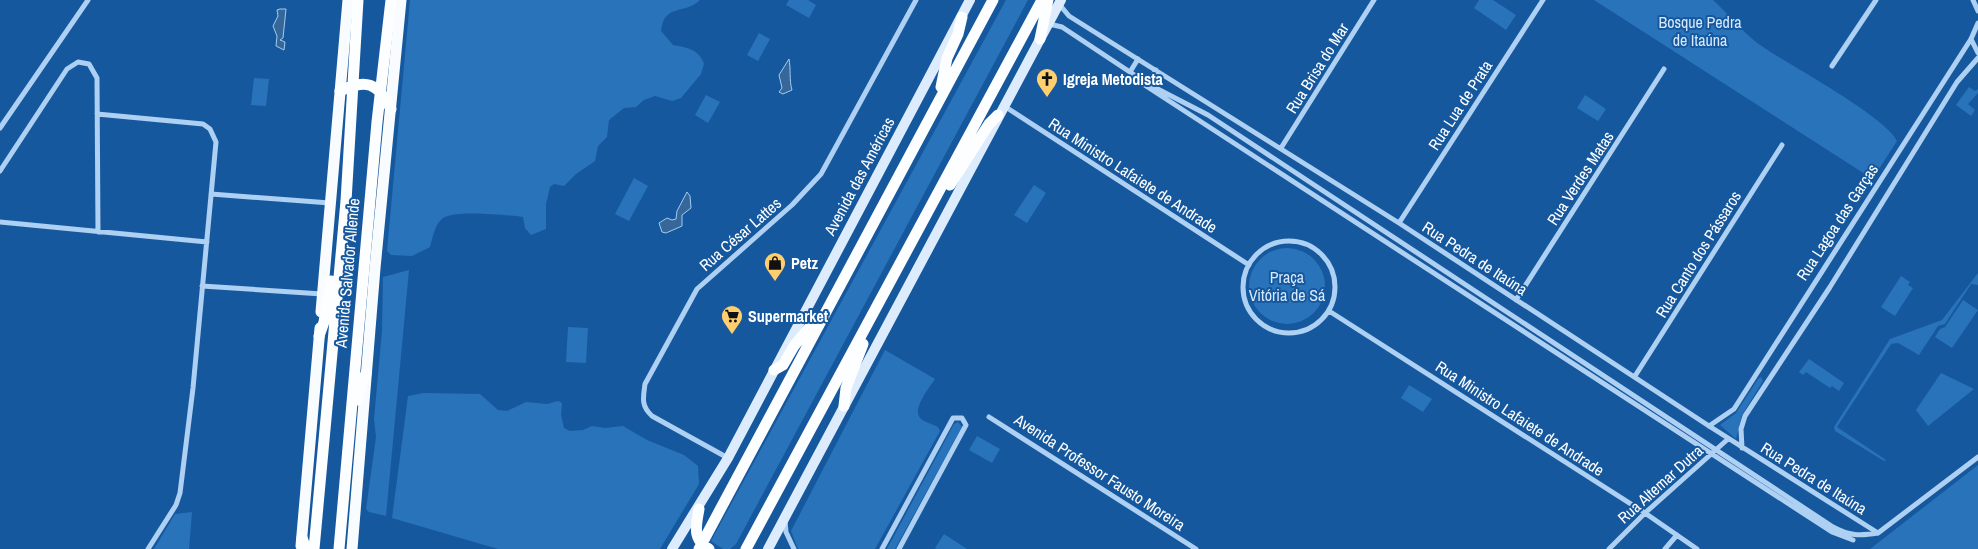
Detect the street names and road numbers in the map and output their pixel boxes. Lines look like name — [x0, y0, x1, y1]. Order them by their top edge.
street label: Rua Brisa do Mar — [1280, 18, 1354, 117]
street label: Rua Lua de Prata — [1423, 55, 1498, 154]
street label: Rua Ministro Lafaiete de Andrade — [1044, 112, 1222, 238]
street label: Avenida das Américas — [818, 113, 899, 240]
street label: Rua Verdes Matas — [1541, 127, 1619, 229]
street label: Rua Lagoa das Garças — [1791, 159, 1883, 285]
street label: Rua Canto dos Pássaros — [1650, 186, 1746, 322]
street label: Rua César Lattes — [694, 192, 786, 276]
street label: Avenida Salvador Allende — [329, 197, 364, 350]
street label: Rua Pedra de Itaúna — [1418, 216, 1532, 301]
street label: Rua Ministro Lafaiete de Andrade — [1431, 355, 1609, 481]
street label: Avenida Professor Fausto Moreira — [1009, 408, 1190, 536]
street label: Rua Pedra de Itaúna — [1757, 437, 1872, 520]
street label: Rua Altemar Dutra — [1613, 439, 1708, 528]

